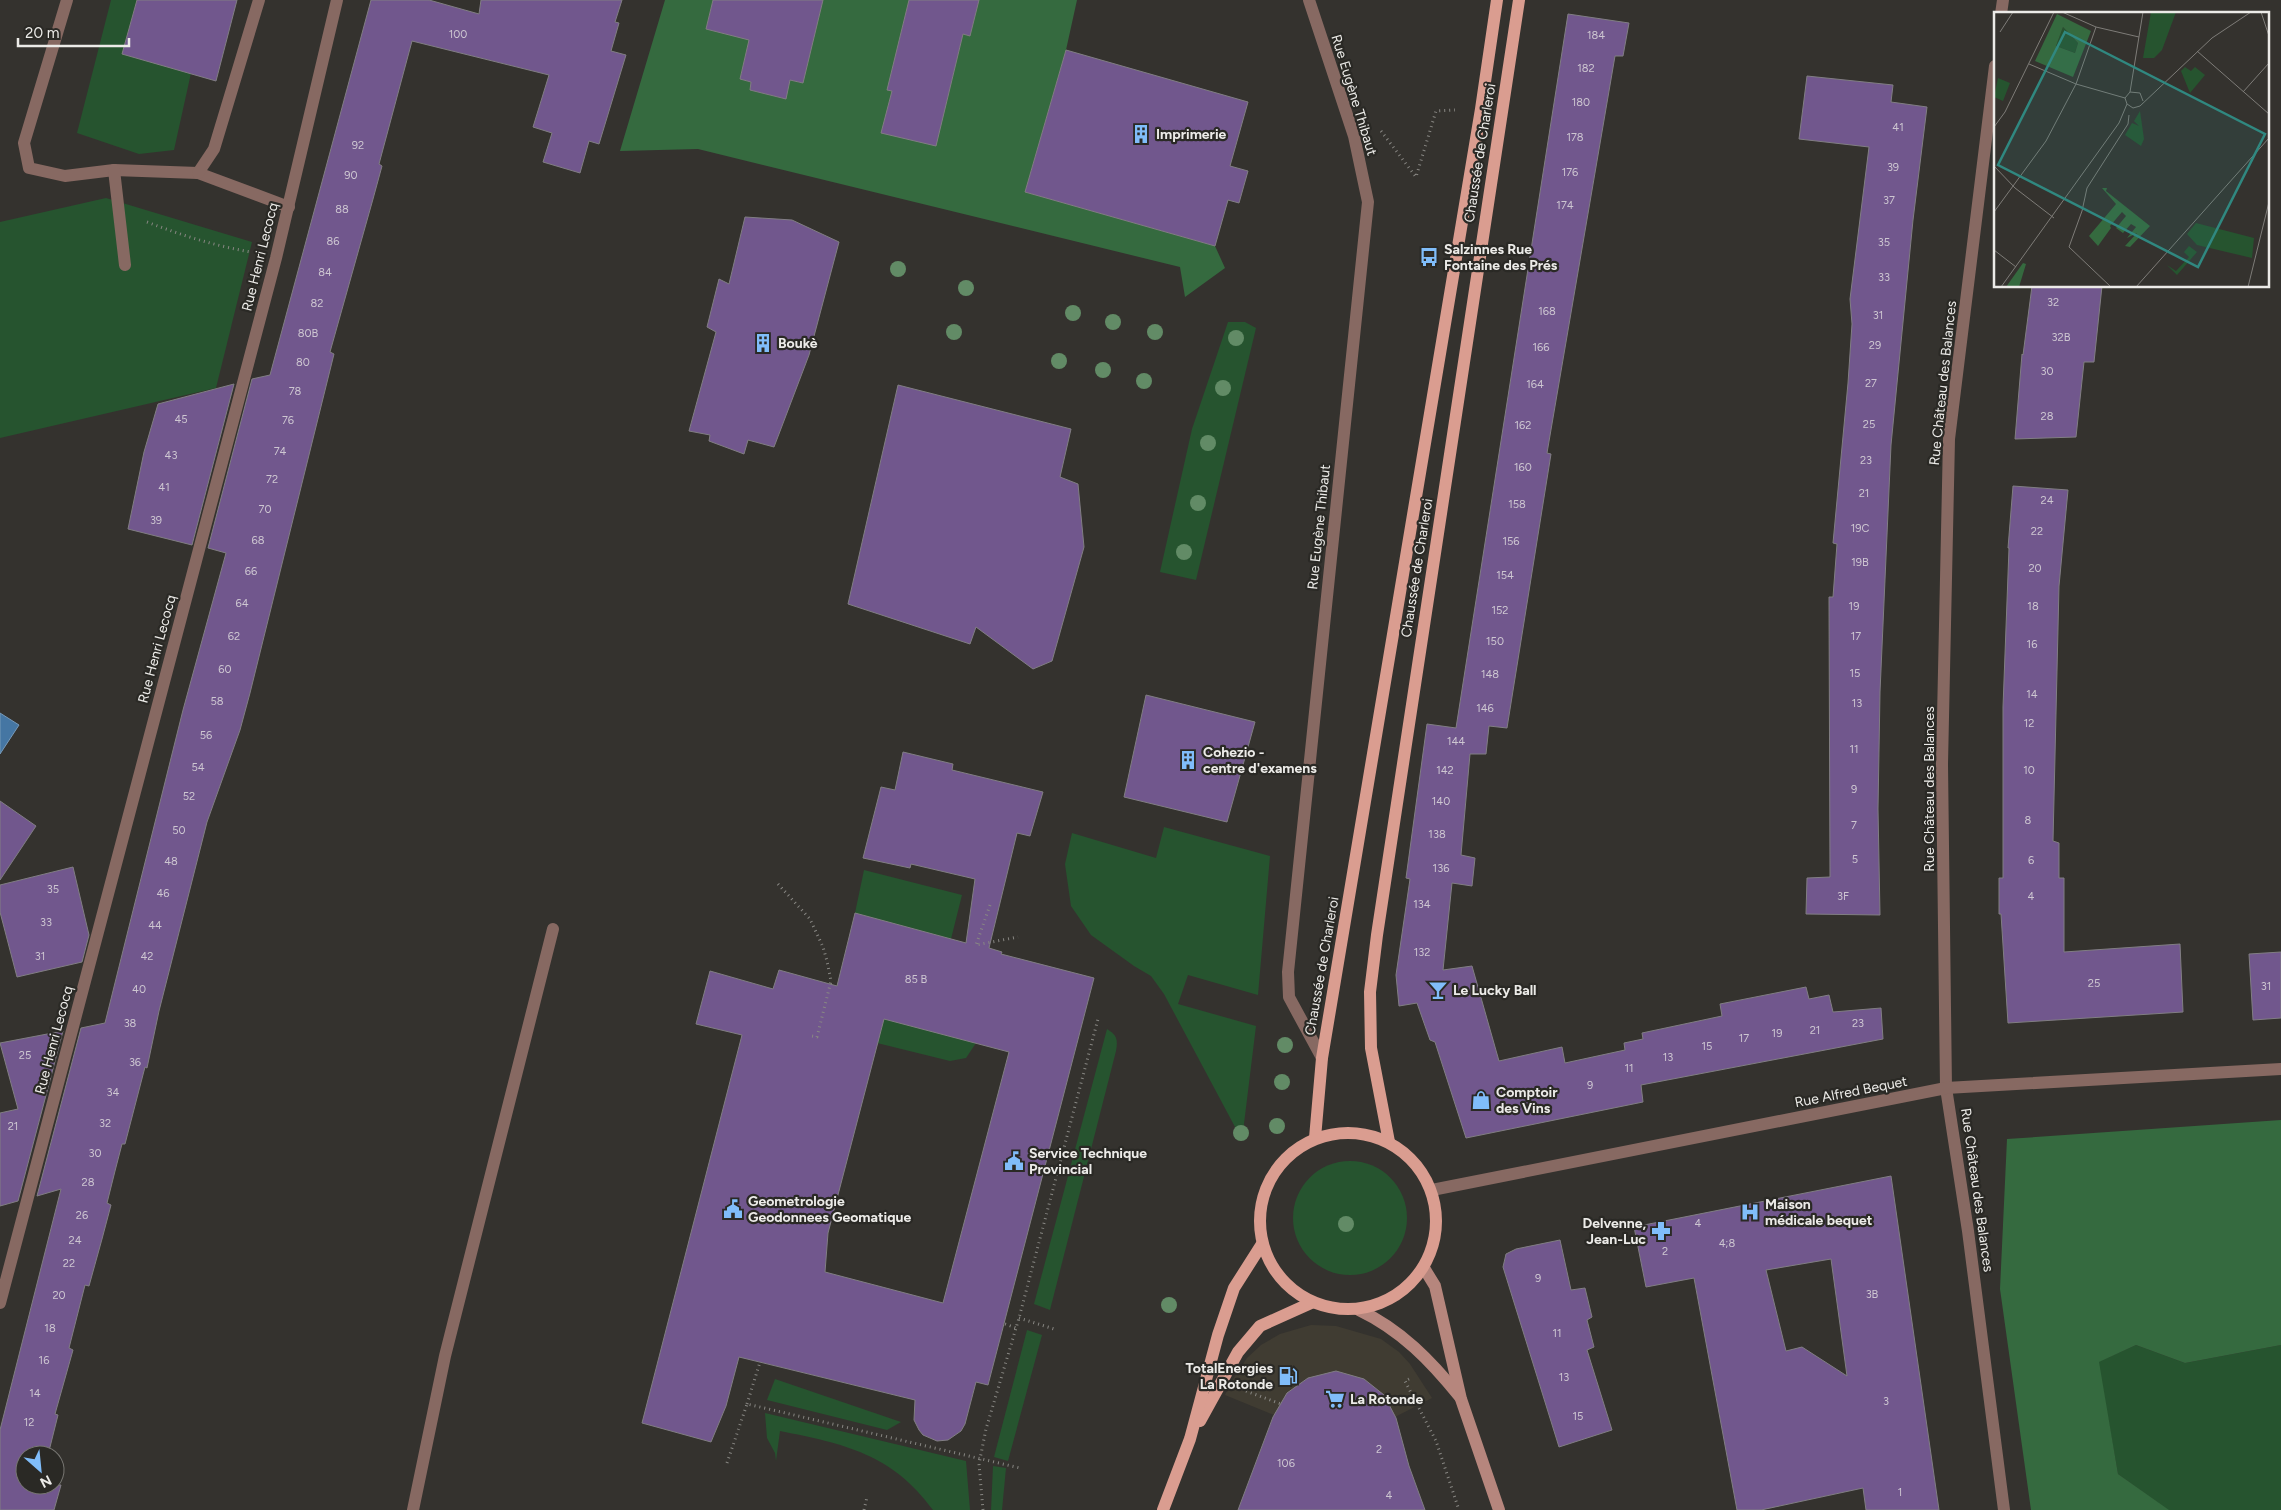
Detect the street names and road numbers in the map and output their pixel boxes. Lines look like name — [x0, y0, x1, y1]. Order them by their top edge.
street label: Rue Eugène Thibaut — [1327, 32, 1381, 158]
street label: Chaussée de Charleroi — [1461, 82, 1499, 224]
street label: Rue Henri Lecocq — [238, 201, 282, 313]
street label: Rue Château des Balances — [1926, 300, 1960, 466]
street label: Rue Eugène Thibaut — [1304, 464, 1334, 590]
street label: Chaussée de Charleroi — [1398, 497, 1436, 639]
street label: Rue Henri Lecocq — [134, 593, 180, 705]
street label: Rue Château des Balances — [1921, 706, 1938, 872]
street label: Chaussée de Charleroi — [1301, 895, 1343, 1037]
street label: Rue Henri Lecocq — [31, 984, 77, 1096]
street label: Rue Alfred Bequet — [1793, 1073, 1909, 1111]
street label: Rue Château des Balances — [1957, 1107, 1997, 1273]

